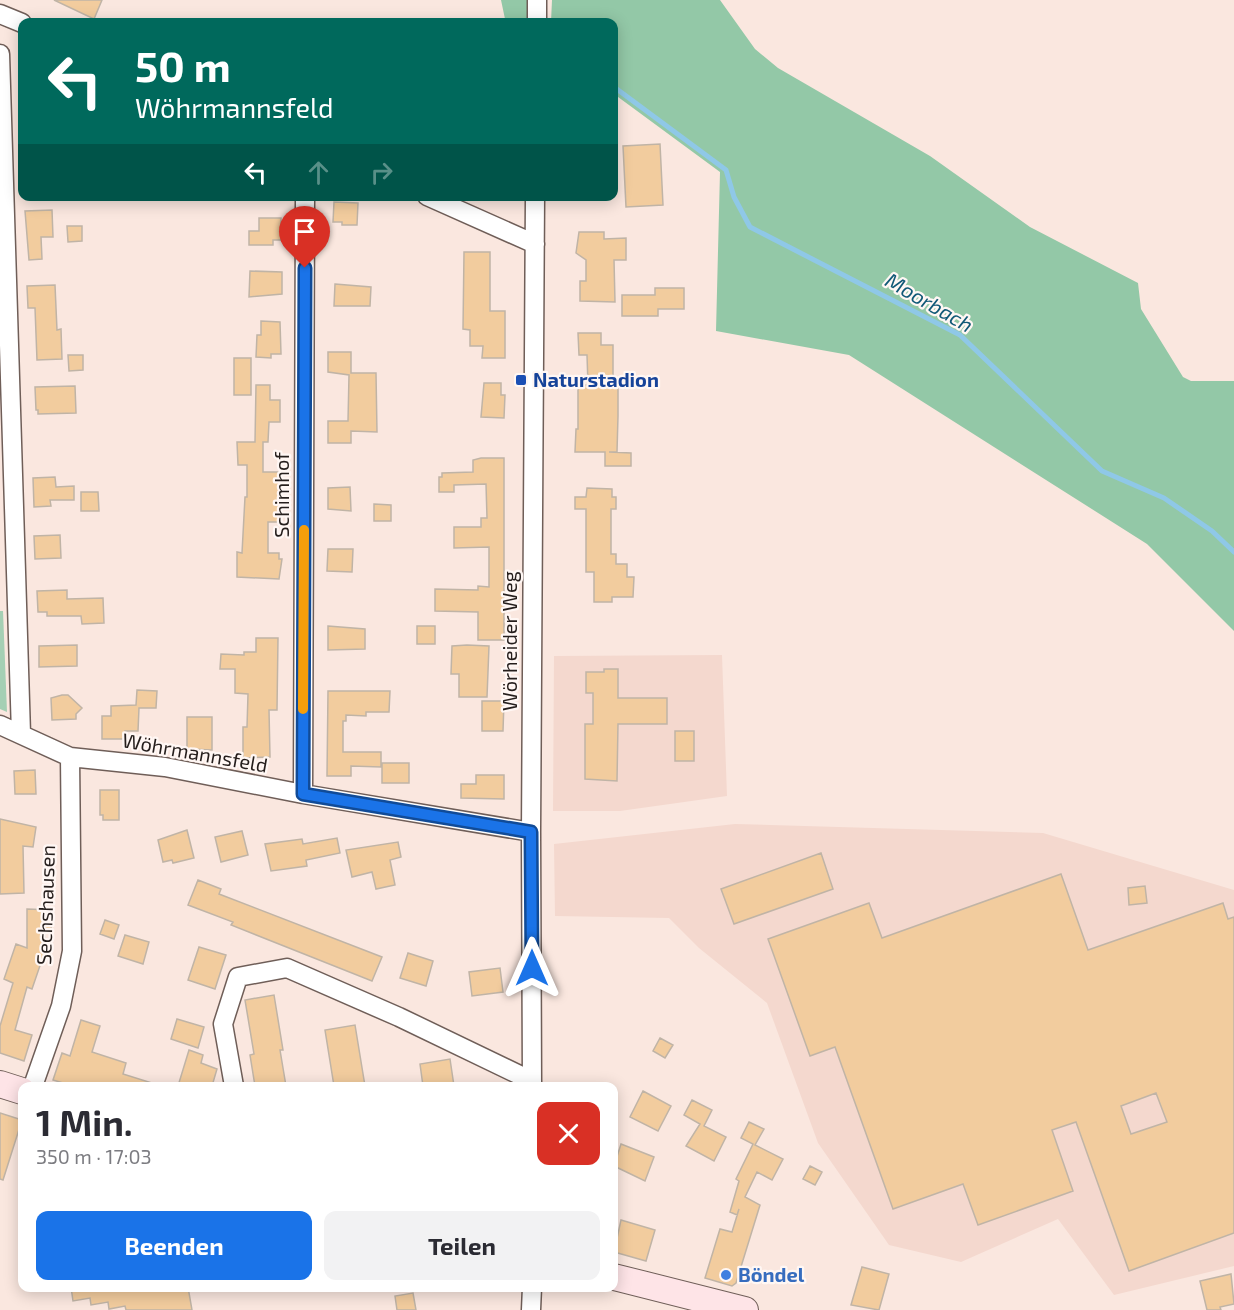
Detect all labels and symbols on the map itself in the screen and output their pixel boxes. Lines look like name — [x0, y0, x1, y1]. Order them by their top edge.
pin — [279, 206, 330, 268]
water label: Moorbach — [882, 267, 978, 337]
place label: Naturstadion — [533, 367, 659, 391]
marker: Naturstadion — [514, 373, 528, 387]
street label: Schimhof — [269, 452, 293, 538]
street label: Wörheider Weg — [497, 571, 521, 711]
street label: Wöhrmannsfeld — [121, 727, 270, 777]
street label: Sechshausen — [31, 845, 59, 965]
position arrow — [500, 936, 564, 1000]
place label: Böndel — [738, 1262, 805, 1286]
marker: Böndel — [719, 1268, 733, 1282]

